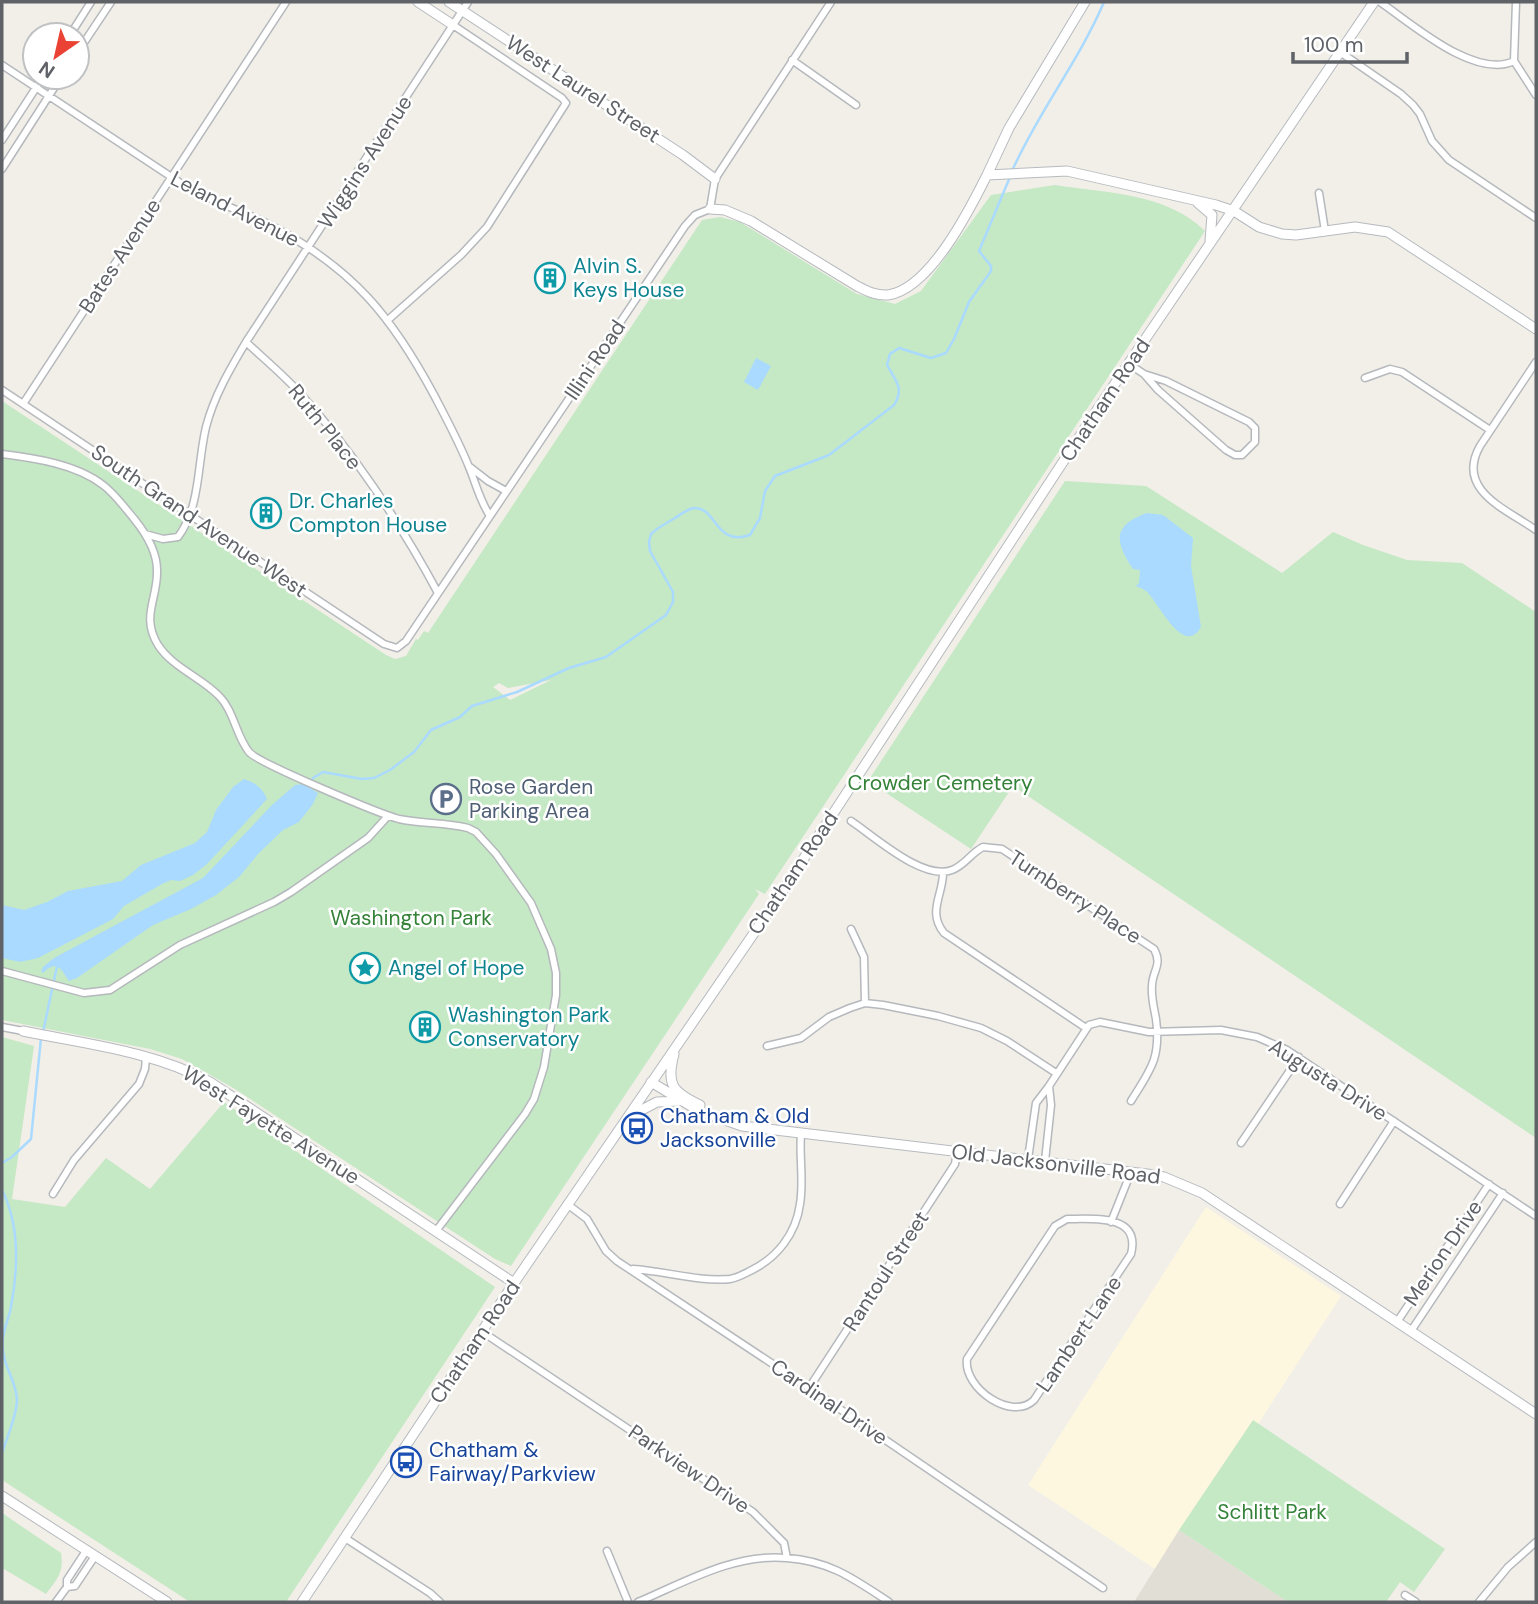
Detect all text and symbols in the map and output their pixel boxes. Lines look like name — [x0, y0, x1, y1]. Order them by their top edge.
north arrow — [21, 21, 91, 91]
scale bar — [1293, 21, 1407, 65]
street label: West Laurel Street — [500, 29, 666, 149]
text: 100 m — [1304, 31, 1364, 59]
text: N — [34, 55, 60, 84]
street label: Wiggins Avenue — [311, 90, 419, 234]
street label: Leland Avenue — [166, 165, 304, 253]
street label: Bates Avenue — [73, 193, 167, 319]
place label: Alvin S. Keys House — [573, 252, 685, 304]
building icon: Alvin S. Keys House — [533, 261, 567, 295]
street label: Illini Road — [558, 314, 632, 406]
street label: Chatham Road — [1053, 333, 1157, 467]
street label: Ruth Place — [282, 378, 368, 476]
street label: South Grand Avenue West — [86, 438, 312, 604]
place label: Dr. Charles Compton House — [289, 487, 447, 539]
building icon: Dr. Charles Compton House — [249, 496, 283, 530]
park label: Crowder Cemetery — [847, 769, 1033, 797]
place label: Rose Garden Parking Area — [469, 773, 593, 825]
parking icon: Rose Garden Parking Area — [429, 782, 463, 816]
street label: Chatham Road — [741, 806, 845, 940]
street label: Turnberry Place — [1003, 844, 1147, 950]
park label: Washington Park — [330, 904, 492, 932]
place icon: Angel of Hope — [348, 951, 382, 985]
place label: Angel of Hope — [388, 954, 525, 982]
place label: Washington Park Conservatory — [448, 1001, 610, 1053]
building icon: Washington Park Conservatory — [408, 1010, 442, 1044]
street label: Augusta Drive — [1264, 1032, 1393, 1128]
street label: West Fayette Avenue — [177, 1059, 365, 1191]
place label: Chatham & Old Jacksonville — [660, 1102, 809, 1154]
bus stop icon: Chatham & Old Jacksonville — [620, 1111, 654, 1145]
street label: Old Jacksonville Road — [950, 1137, 1162, 1191]
street label: Merion Drive — [1397, 1194, 1489, 1311]
street label: Rantoul Street — [837, 1206, 935, 1336]
street label: Lambert Lane — [1030, 1270, 1128, 1398]
street label: Chatham Road — [423, 1275, 527, 1409]
street label: Cardinal Drive — [765, 1352, 893, 1452]
street label: Parkview Drive — [623, 1418, 755, 1520]
place label: Chatham & Fairway/Parkview — [429, 1436, 596, 1488]
bus stop icon: Chatham & Fairway/Parkview — [389, 1445, 423, 1479]
park label: Schlitt Park — [1217, 1498, 1327, 1526]

